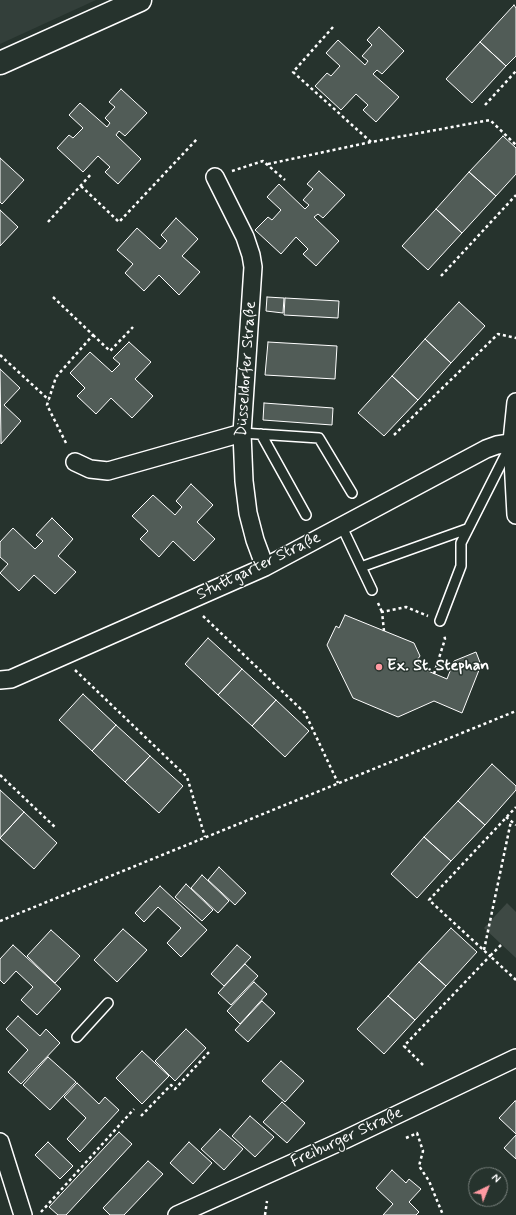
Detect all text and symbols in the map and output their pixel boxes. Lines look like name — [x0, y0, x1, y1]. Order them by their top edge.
street label: Düsseldorfer Straße — [233, 301, 261, 437]
street label: Stuttgarter Straße — [194, 529, 324, 605]
place label: Ex. St. Stephan — [387, 657, 489, 677]
marker: Ex. St. Stephan — [374, 662, 384, 672]
street label: Freiburger Straße — [288, 1104, 406, 1172]
north arrow — [468, 1167, 508, 1207]
text: N — [488, 1171, 503, 1187]

